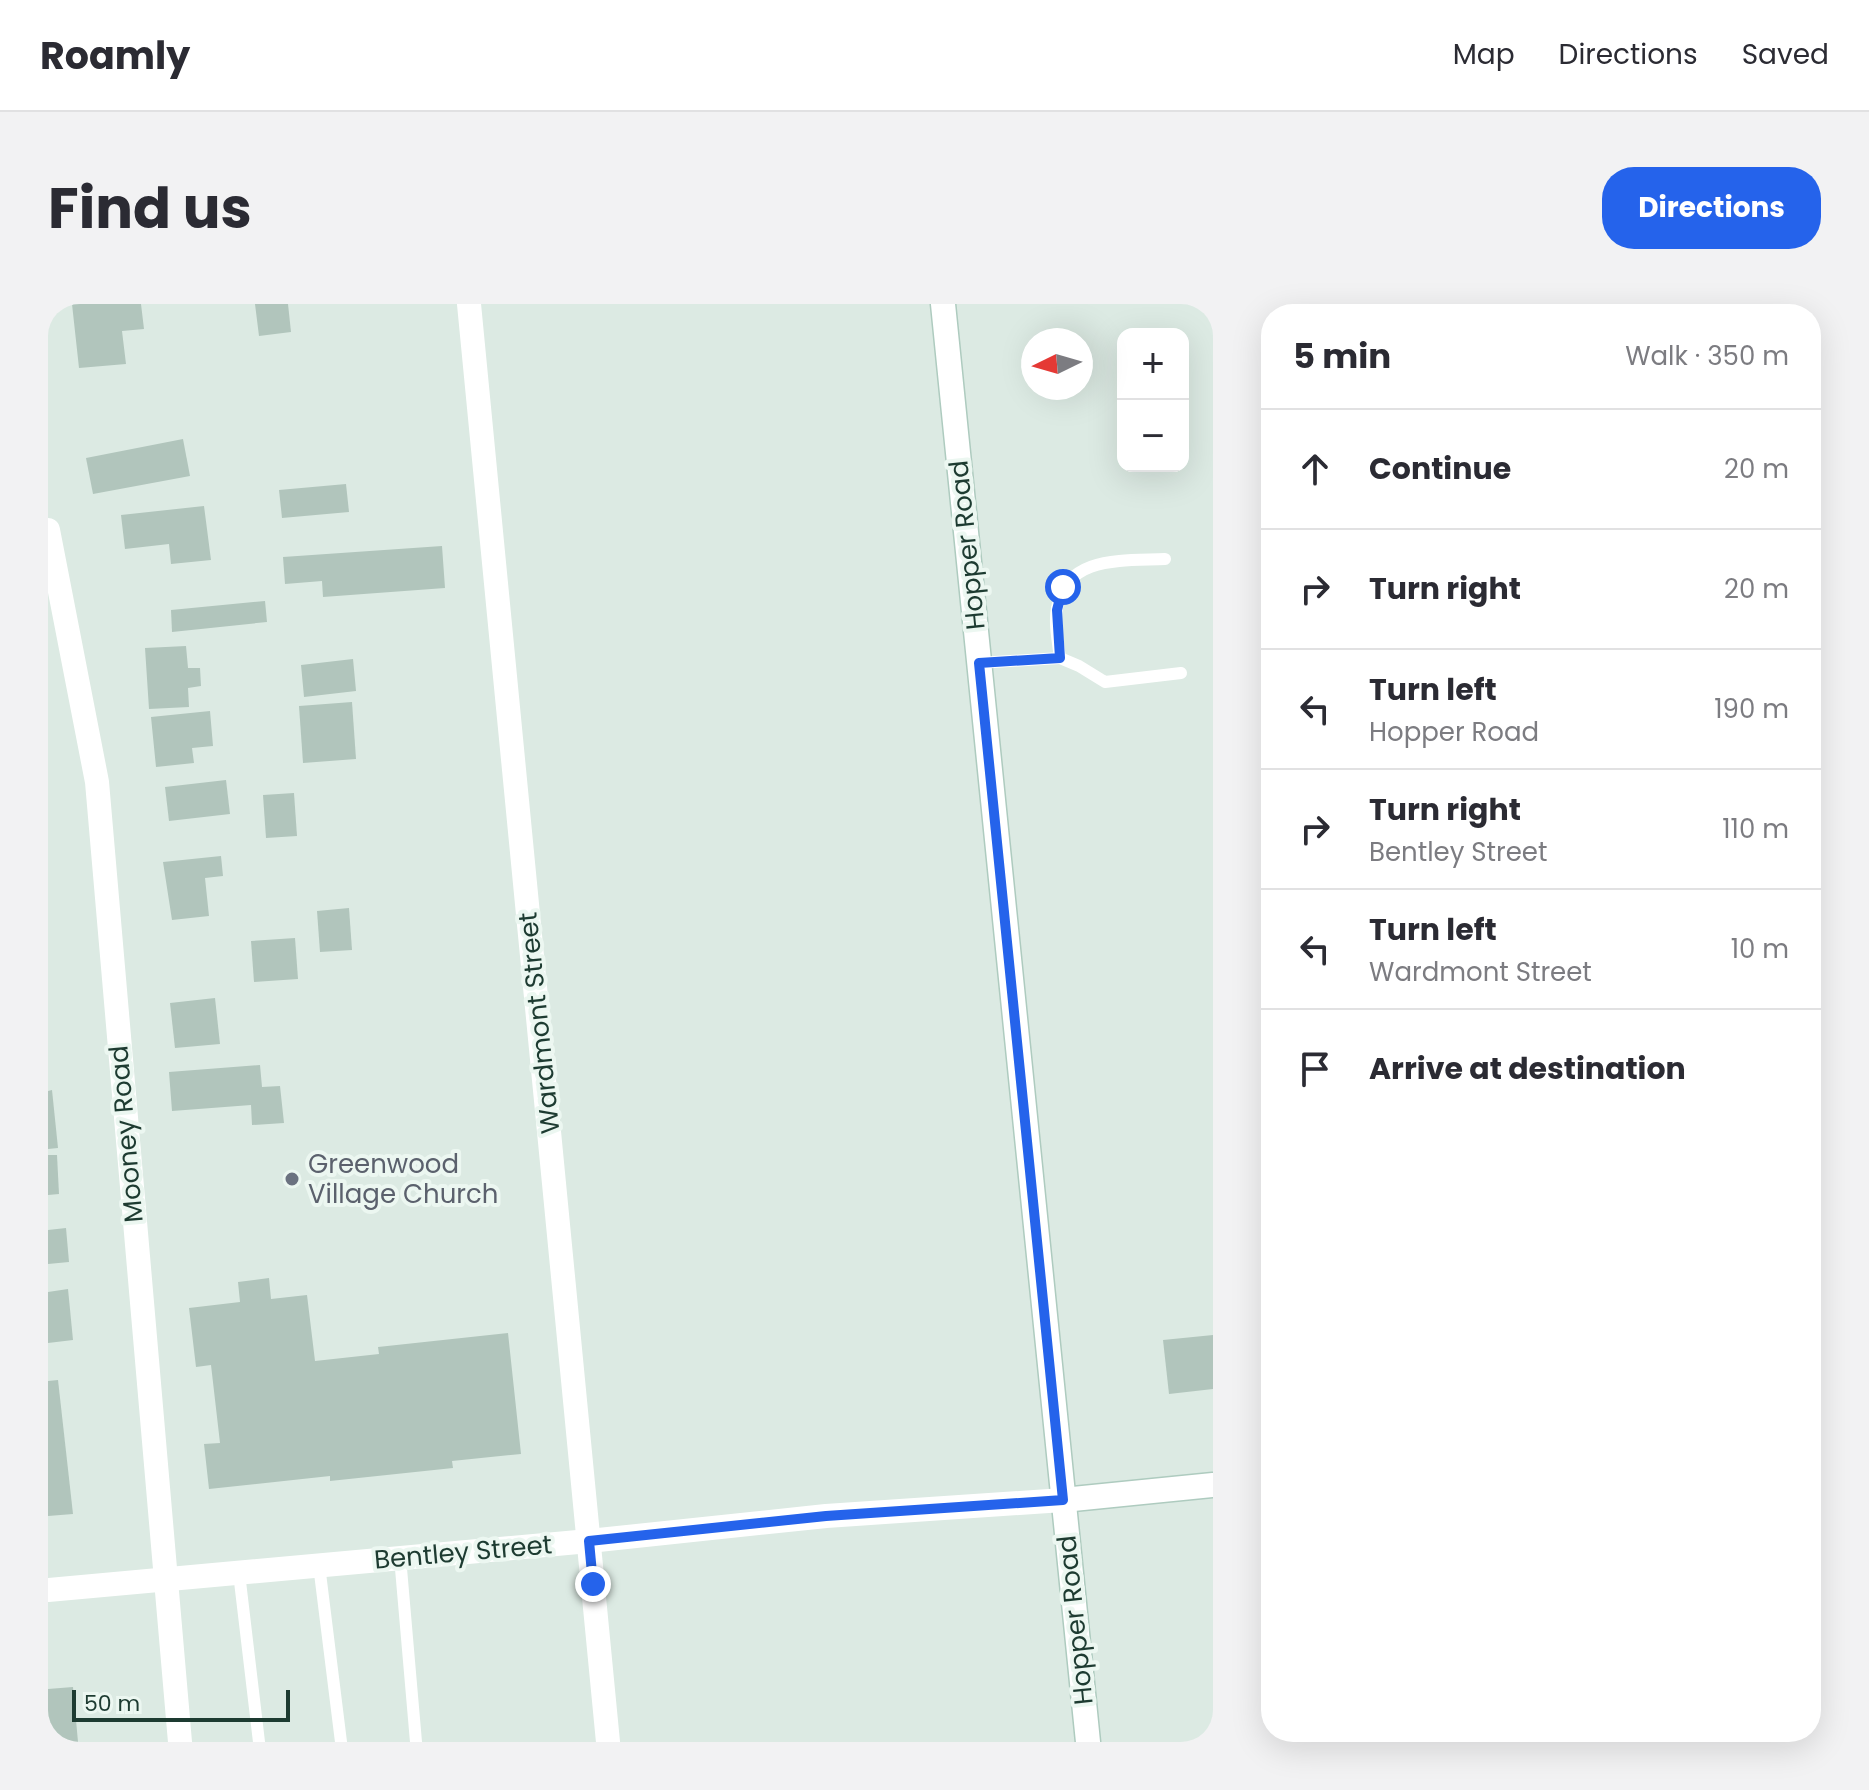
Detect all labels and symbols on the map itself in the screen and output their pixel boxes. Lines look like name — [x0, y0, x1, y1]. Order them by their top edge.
north arrow — [1021, 328, 1093, 400]
street label: Hopper Road — [940, 459, 994, 631]
route start — [1045, 569, 1081, 605]
street label: Wardmont Street — [509, 910, 569, 1136]
street label: Mooney Road — [100, 1044, 152, 1224]
place label: Greenwood Village Church — [308, 1146, 498, 1212]
marker: Greenwood Village Church — [283, 1170, 301, 1188]
street label: Bentley Street — [373, 1526, 553, 1578]
street label: Hopper Road — [1048, 1534, 1102, 1706]
route end — [575, 1566, 611, 1602]
scale bar — [72, 1686, 290, 1722]

